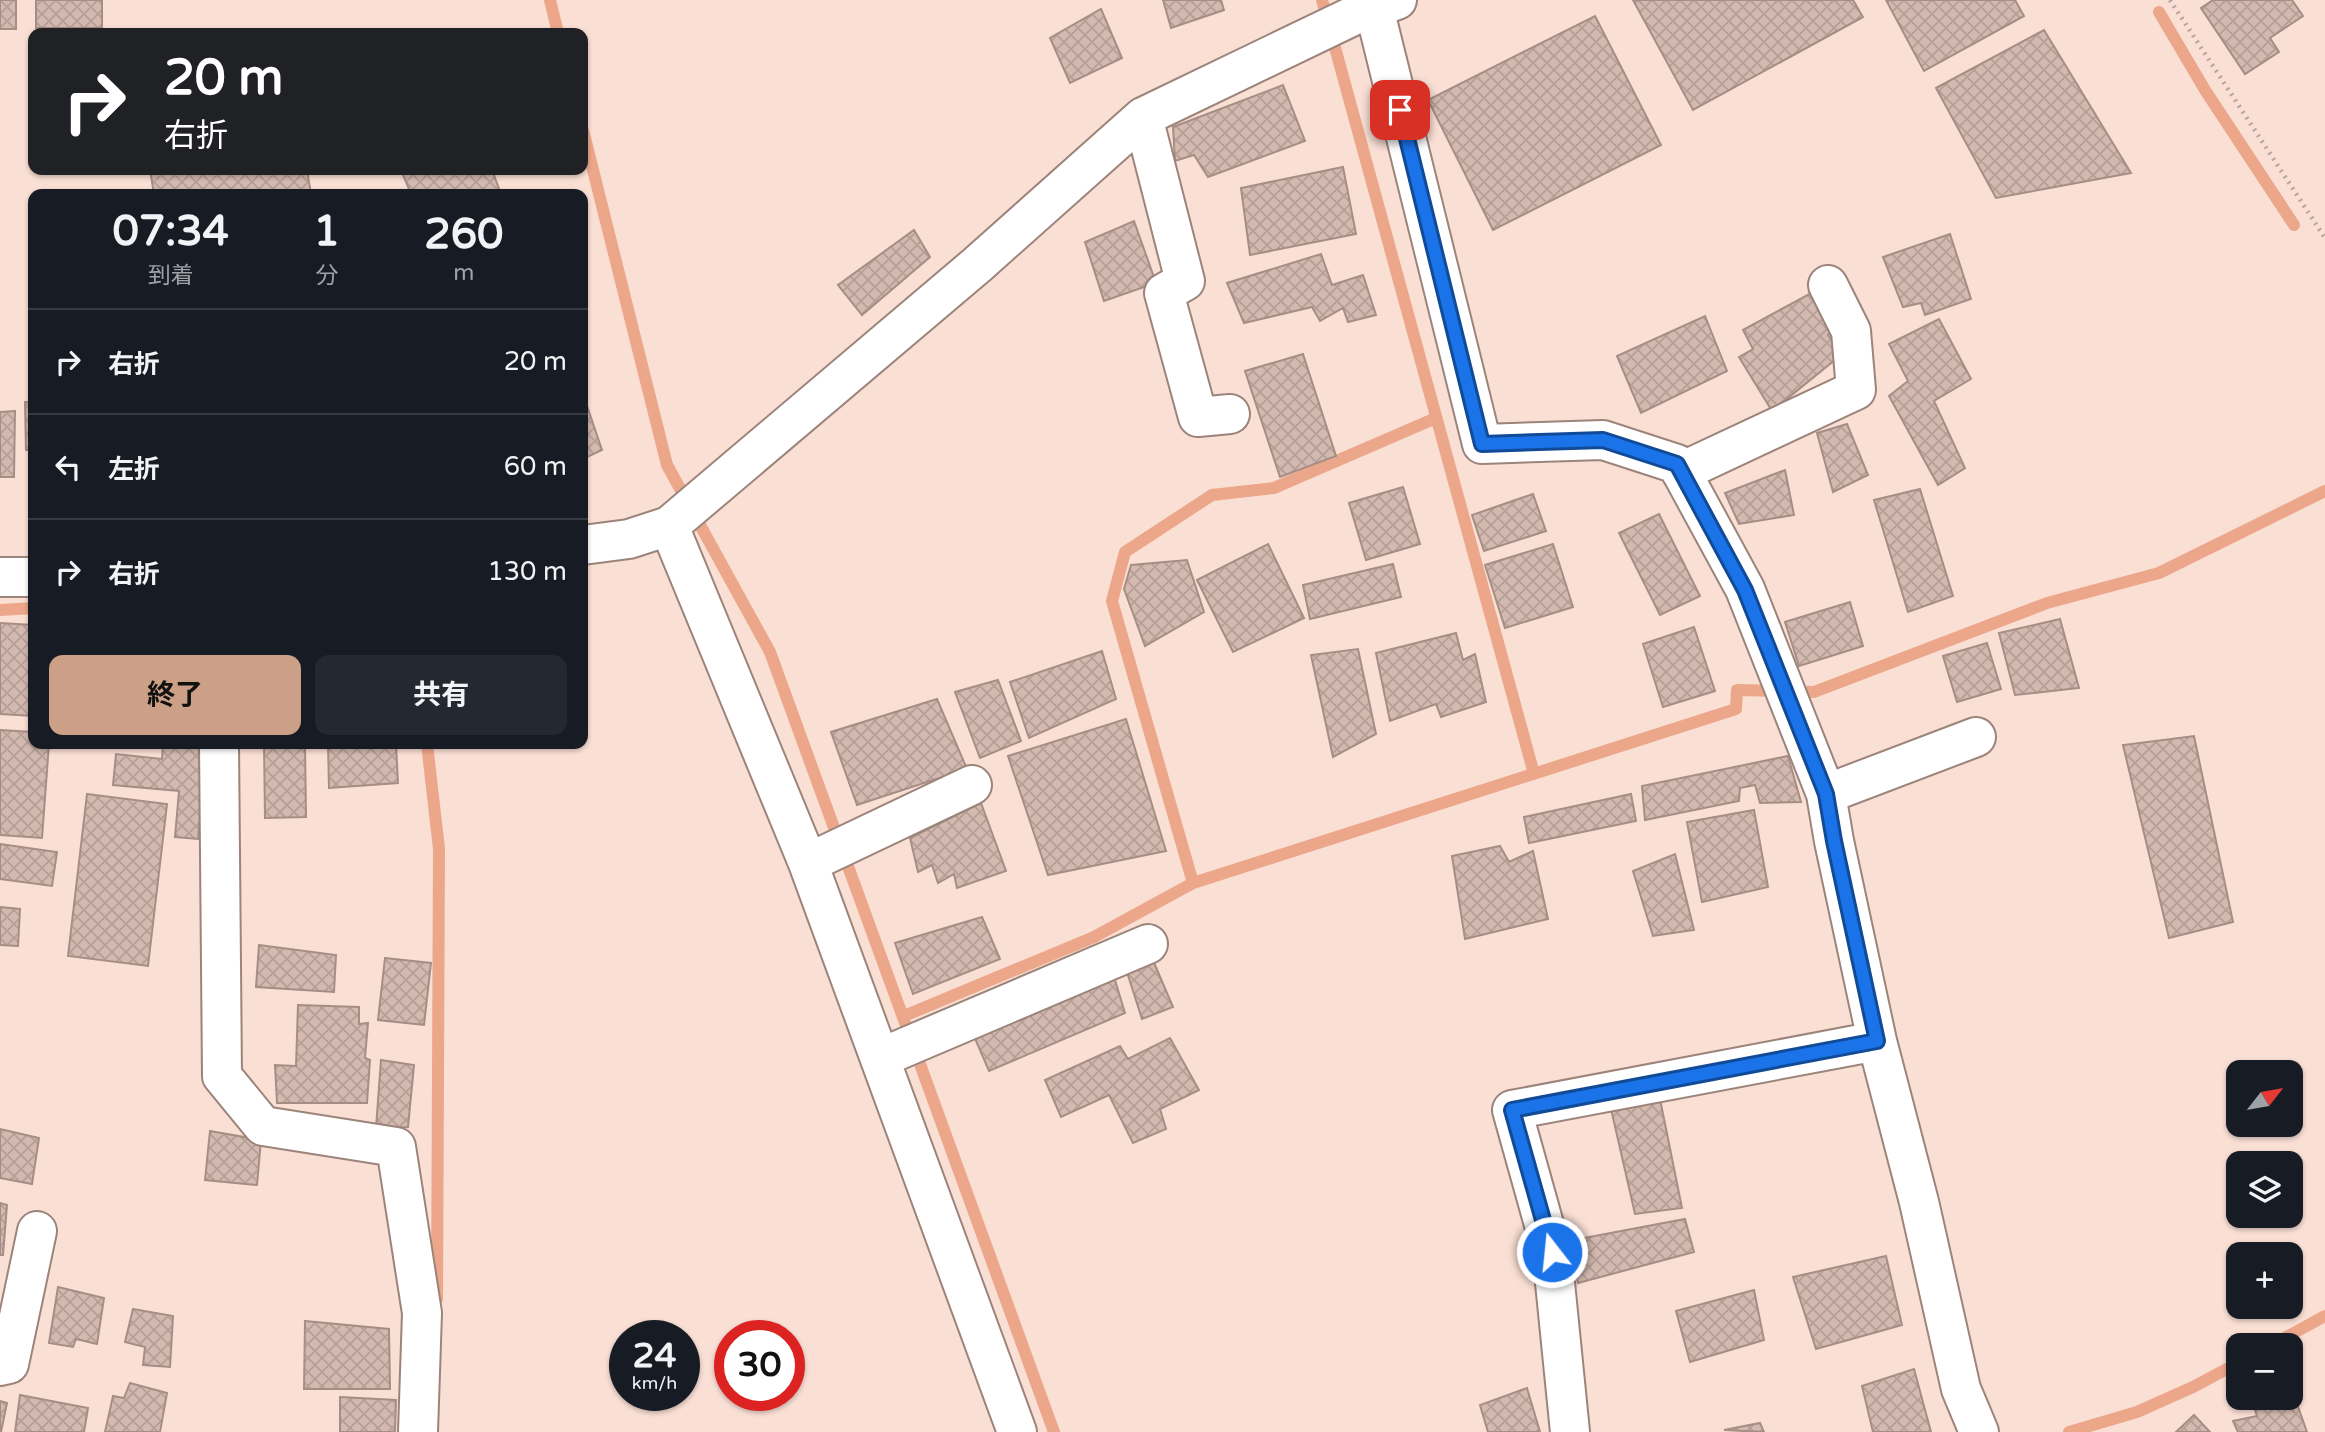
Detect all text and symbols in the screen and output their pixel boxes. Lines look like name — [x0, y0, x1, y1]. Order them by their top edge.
text: 20 m — [164, 49, 283, 108]
icon: right — [49, 56, 140, 147]
pin — [1370, 80, 1430, 140]
icon: arrive — [1381, 91, 1419, 129]
text: 右折 — [164, 117, 228, 155]
text: 07:34 — [113, 206, 229, 257]
text: 1 — [313, 206, 340, 257]
text: 260 — [424, 209, 503, 260]
text: m — [453, 259, 474, 287]
text: 到着 — [148, 262, 194, 290]
text: 分 — [315, 262, 338, 290]
icon: right — [49, 343, 87, 381]
text: 20 m — [504, 346, 567, 377]
text: 右折 — [108, 349, 160, 380]
icon: left — [49, 448, 87, 486]
text: 60 m — [504, 451, 567, 482]
text: 左折 — [108, 454, 160, 485]
icon: right — [49, 553, 87, 591]
text: 130 m — [487, 556, 567, 587]
text: 右折 — [108, 559, 160, 590]
button: 終了 — [49, 655, 301, 735]
button: 共有 — [315, 655, 567, 735]
north arrow — [2226, 1060, 2303, 1138]
map controls — [2226, 1060, 2303, 1410]
button: layers — [2226, 1151, 2303, 1228]
position arrow — [1515, 1215, 1589, 1289]
button: + — [2226, 1242, 2303, 1319]
speed limit sign: 30 — [714, 1320, 805, 1411]
button: − — [2226, 1333, 2303, 1410]
text: 24 — [633, 1335, 676, 1377]
text: km/h — [632, 1372, 677, 1394]

